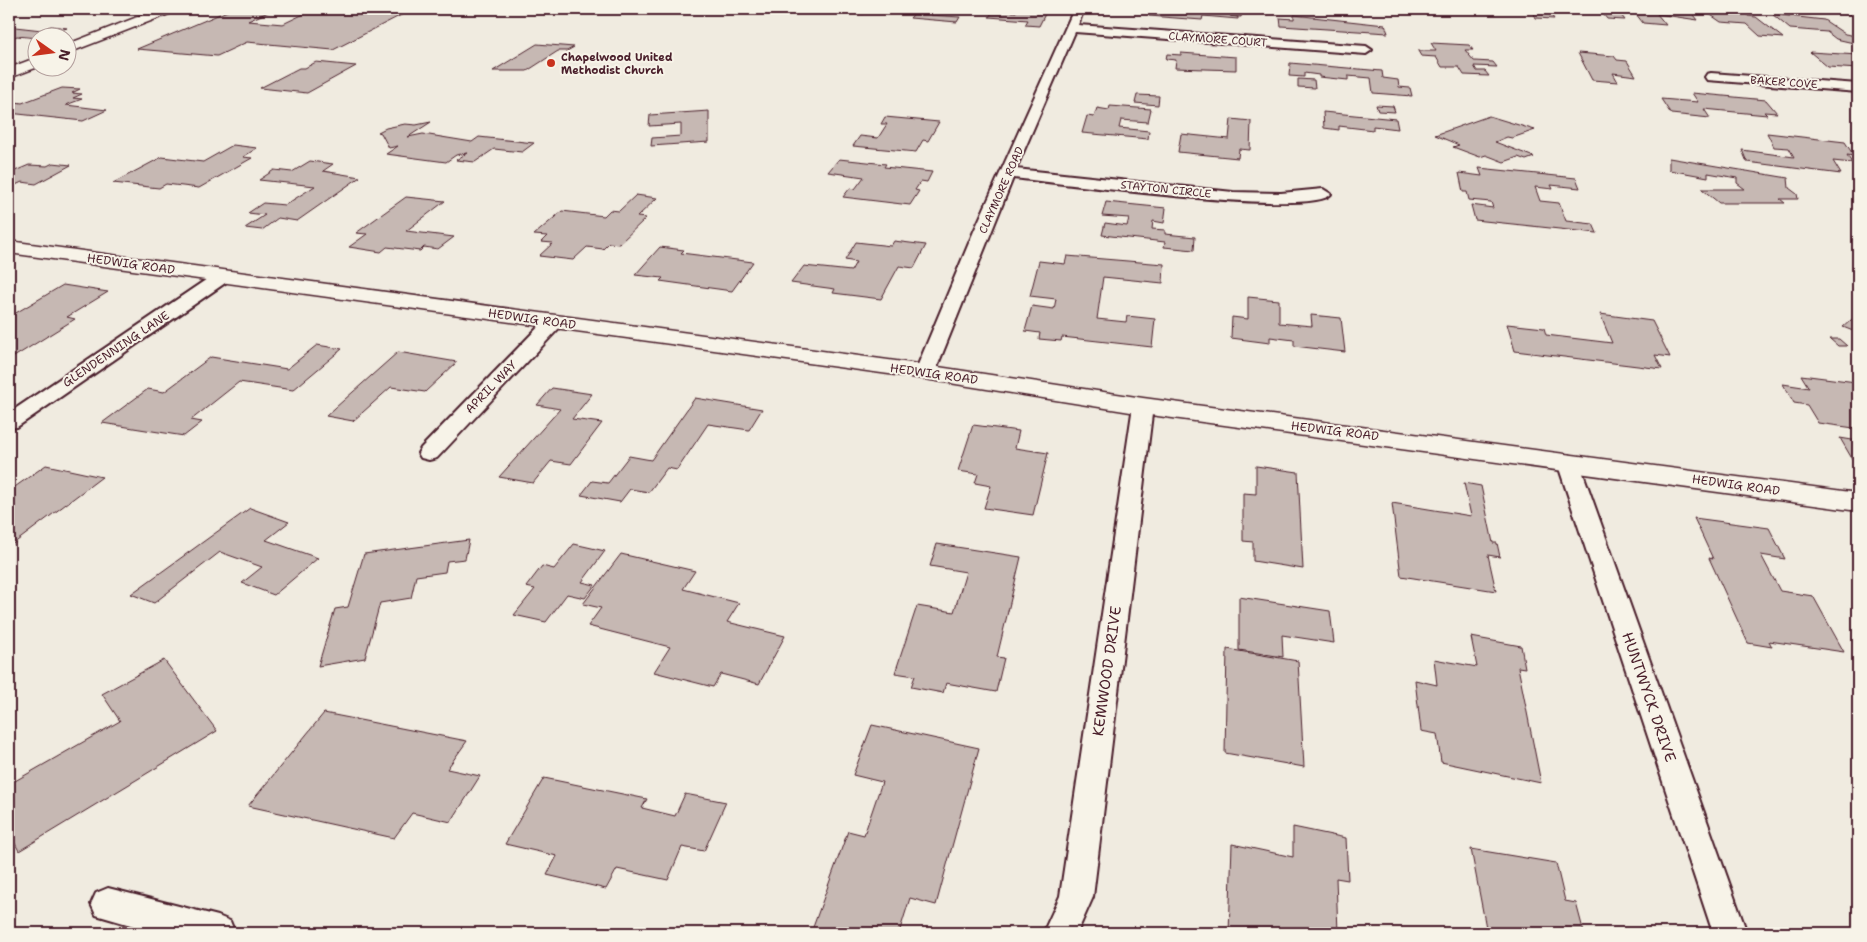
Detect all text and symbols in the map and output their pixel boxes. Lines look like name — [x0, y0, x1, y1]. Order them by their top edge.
north arrow — [28, 28, 78, 78]
street label: CLAYMORE COURT — [1168, 29, 1268, 50]
text: N — [55, 48, 75, 63]
place label: Chapelwood United Methodist Church — [561, 50, 673, 78]
marker: Chapelwood United Methodist Church — [545, 57, 557, 69]
street label: BAKER COVE — [1750, 73, 1818, 92]
street label: CLAYMORE ROAD — [976, 144, 1027, 236]
street label: STAYTON CIRCLE — [1120, 177, 1212, 202]
street label: HEDWIG ROAD — [86, 250, 176, 278]
street label: HEDWIG ROAD — [487, 305, 577, 333]
street label: GLENDENNING LANE — [59, 307, 173, 391]
street label: APRIL WAY — [462, 357, 521, 417]
street label: HEDWIG ROAD — [889, 360, 979, 388]
street label: HEDWIG ROAD — [1290, 418, 1380, 444]
street label: HEDWIG ROAD — [1691, 471, 1781, 499]
street label: KEMWOOD DRIVE — [1088, 605, 1126, 737]
street label: HUNTWYCK DRIVE — [1617, 629, 1681, 765]

